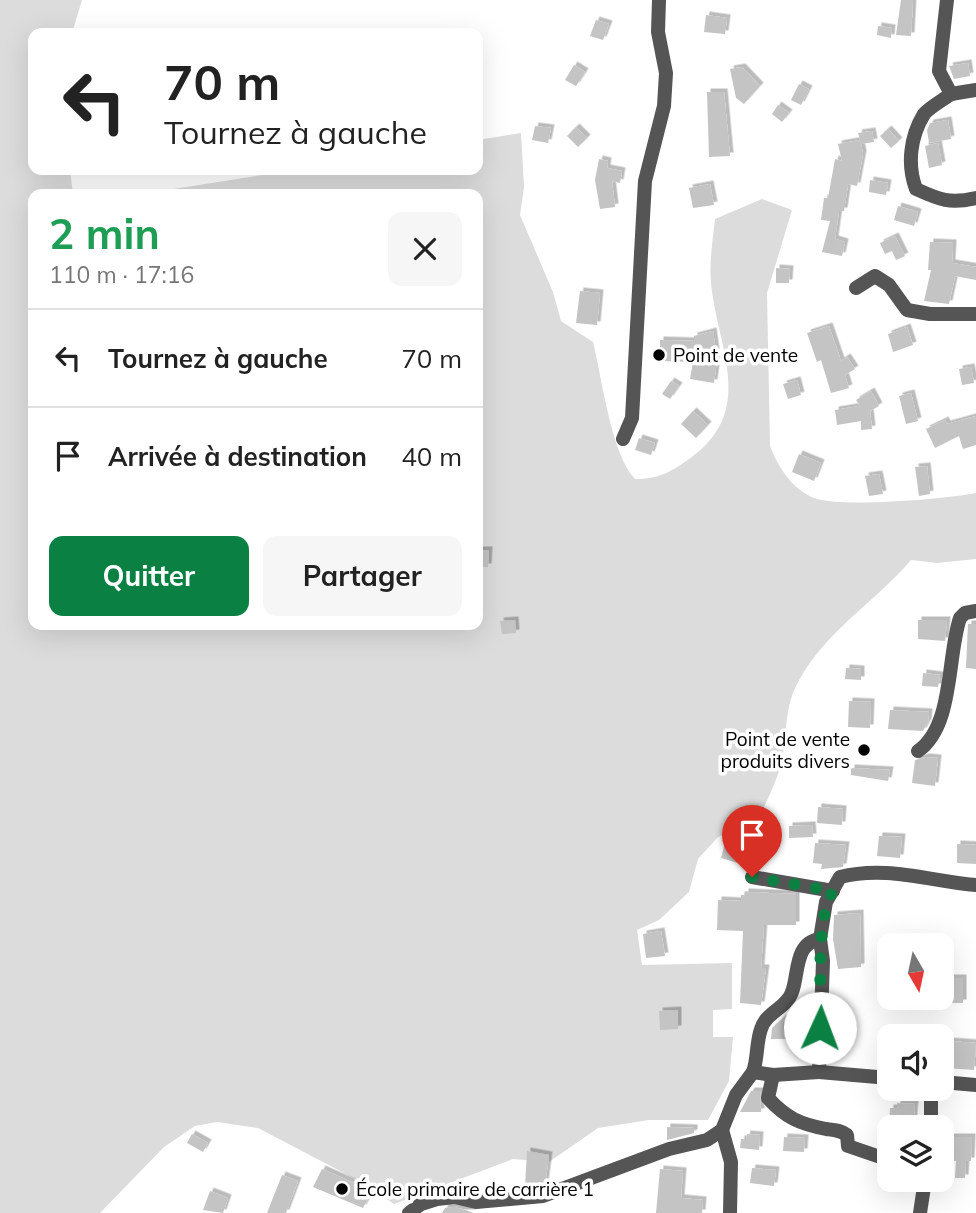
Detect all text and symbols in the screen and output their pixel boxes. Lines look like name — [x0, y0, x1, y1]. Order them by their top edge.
text: 70 m — [164, 51, 280, 112]
icon: left — [49, 56, 140, 147]
text: Tournez à gauche — [164, 112, 427, 152]
text: 2 min — [49, 207, 160, 260]
button: close — [388, 212, 462, 286]
text: 110 m · 17:16 — [49, 260, 194, 289]
icon: left — [49, 339, 87, 377]
text: Tournez à gauche — [108, 342, 328, 375]
text: 70 m — [401, 342, 462, 375]
place label: Point de vente — [673, 343, 798, 367]
marker: Point de vente — [651, 347, 667, 363]
icon: arrive — [49, 437, 87, 475]
text: Arrivée à destination — [108, 440, 367, 473]
text: 40 m — [401, 440, 462, 473]
button: Quitter — [49, 536, 249, 616]
button: Partager — [263, 536, 462, 616]
place label: Point de vente produits divers — [721, 727, 850, 773]
marker: Point de vente produits divers — [856, 742, 872, 758]
pin — [722, 805, 782, 877]
icon: arrive — [733, 816, 771, 854]
north arrow — [877, 933, 954, 1010]
map controls — [877, 933, 954, 1192]
position arrow — [783, 991, 857, 1065]
button: sound — [877, 1024, 954, 1101]
button: layers — [877, 1115, 954, 1192]
place label: École primaire de carrière 1 — [356, 1177, 594, 1201]
marker: École primaire de carrière 1 — [334, 1181, 350, 1197]

